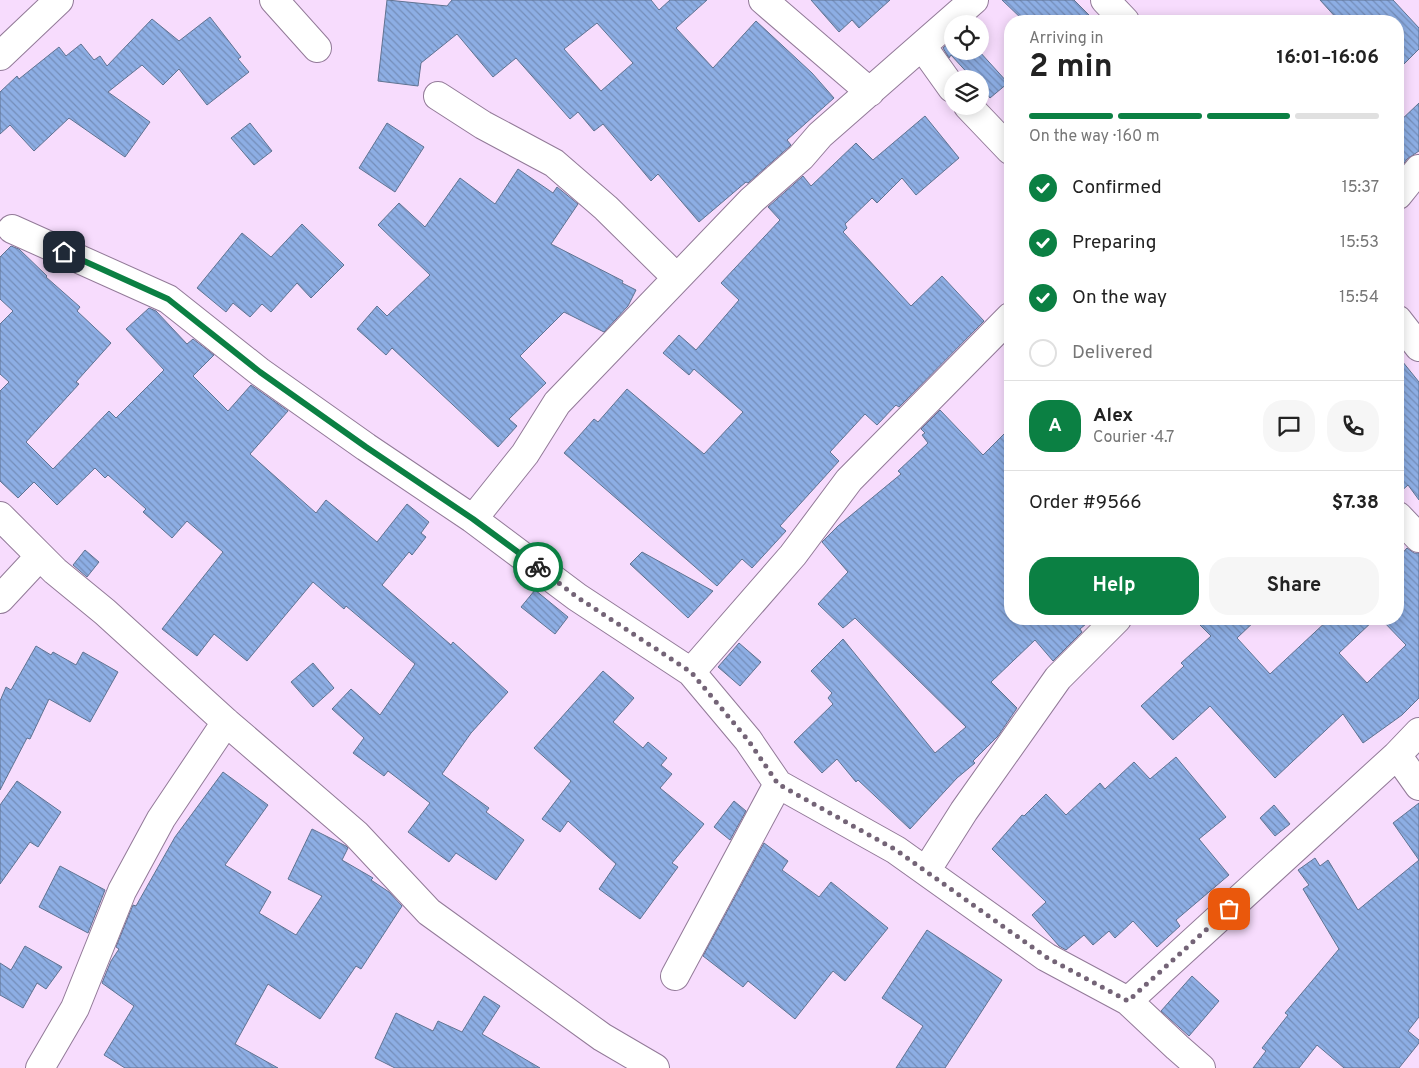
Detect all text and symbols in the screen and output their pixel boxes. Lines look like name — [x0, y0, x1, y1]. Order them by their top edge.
map controls — [944, 15, 989, 115]
button: locate — [944, 15, 989, 60]
text: Arriving in — [1029, 29, 1104, 49]
text: 16:01–16:06 — [1277, 46, 1379, 70]
text: 2 min — [1029, 48, 1113, 88]
button: layers — [944, 70, 989, 115]
text: On the way · 160 m — [1029, 127, 1160, 147]
icon: check — [1029, 174, 1057, 202]
text: Confirmed — [1072, 176, 1162, 200]
text: 15:37 — [1342, 178, 1379, 198]
icon: check — [1029, 229, 1057, 257]
pin — [43, 231, 85, 273]
text: Preparing — [1072, 231, 1156, 255]
text: 15:53 — [1340, 233, 1379, 253]
icon: home — [50, 238, 78, 266]
icon: check — [1029, 284, 1057, 312]
text: On the way — [1072, 286, 1167, 310]
text: 15:54 — [1339, 288, 1379, 308]
text: Delivered — [1072, 341, 1153, 365]
button: chat — [1263, 400, 1315, 452]
button: phone — [1327, 400, 1379, 452]
text: Alex — [1093, 404, 1133, 428]
text: A — [1048, 414, 1062, 438]
text: Courier · 4.7 — [1093, 428, 1174, 448]
text: Order #9566 — [1029, 491, 1142, 515]
text: $7.38 — [1332, 491, 1379, 515]
courier — [513, 542, 563, 592]
icon: bike — [524, 553, 552, 581]
button: Help — [1029, 557, 1199, 615]
button: Share — [1209, 557, 1379, 615]
pin — [1208, 888, 1250, 930]
icon: bag — [1215, 895, 1243, 923]

